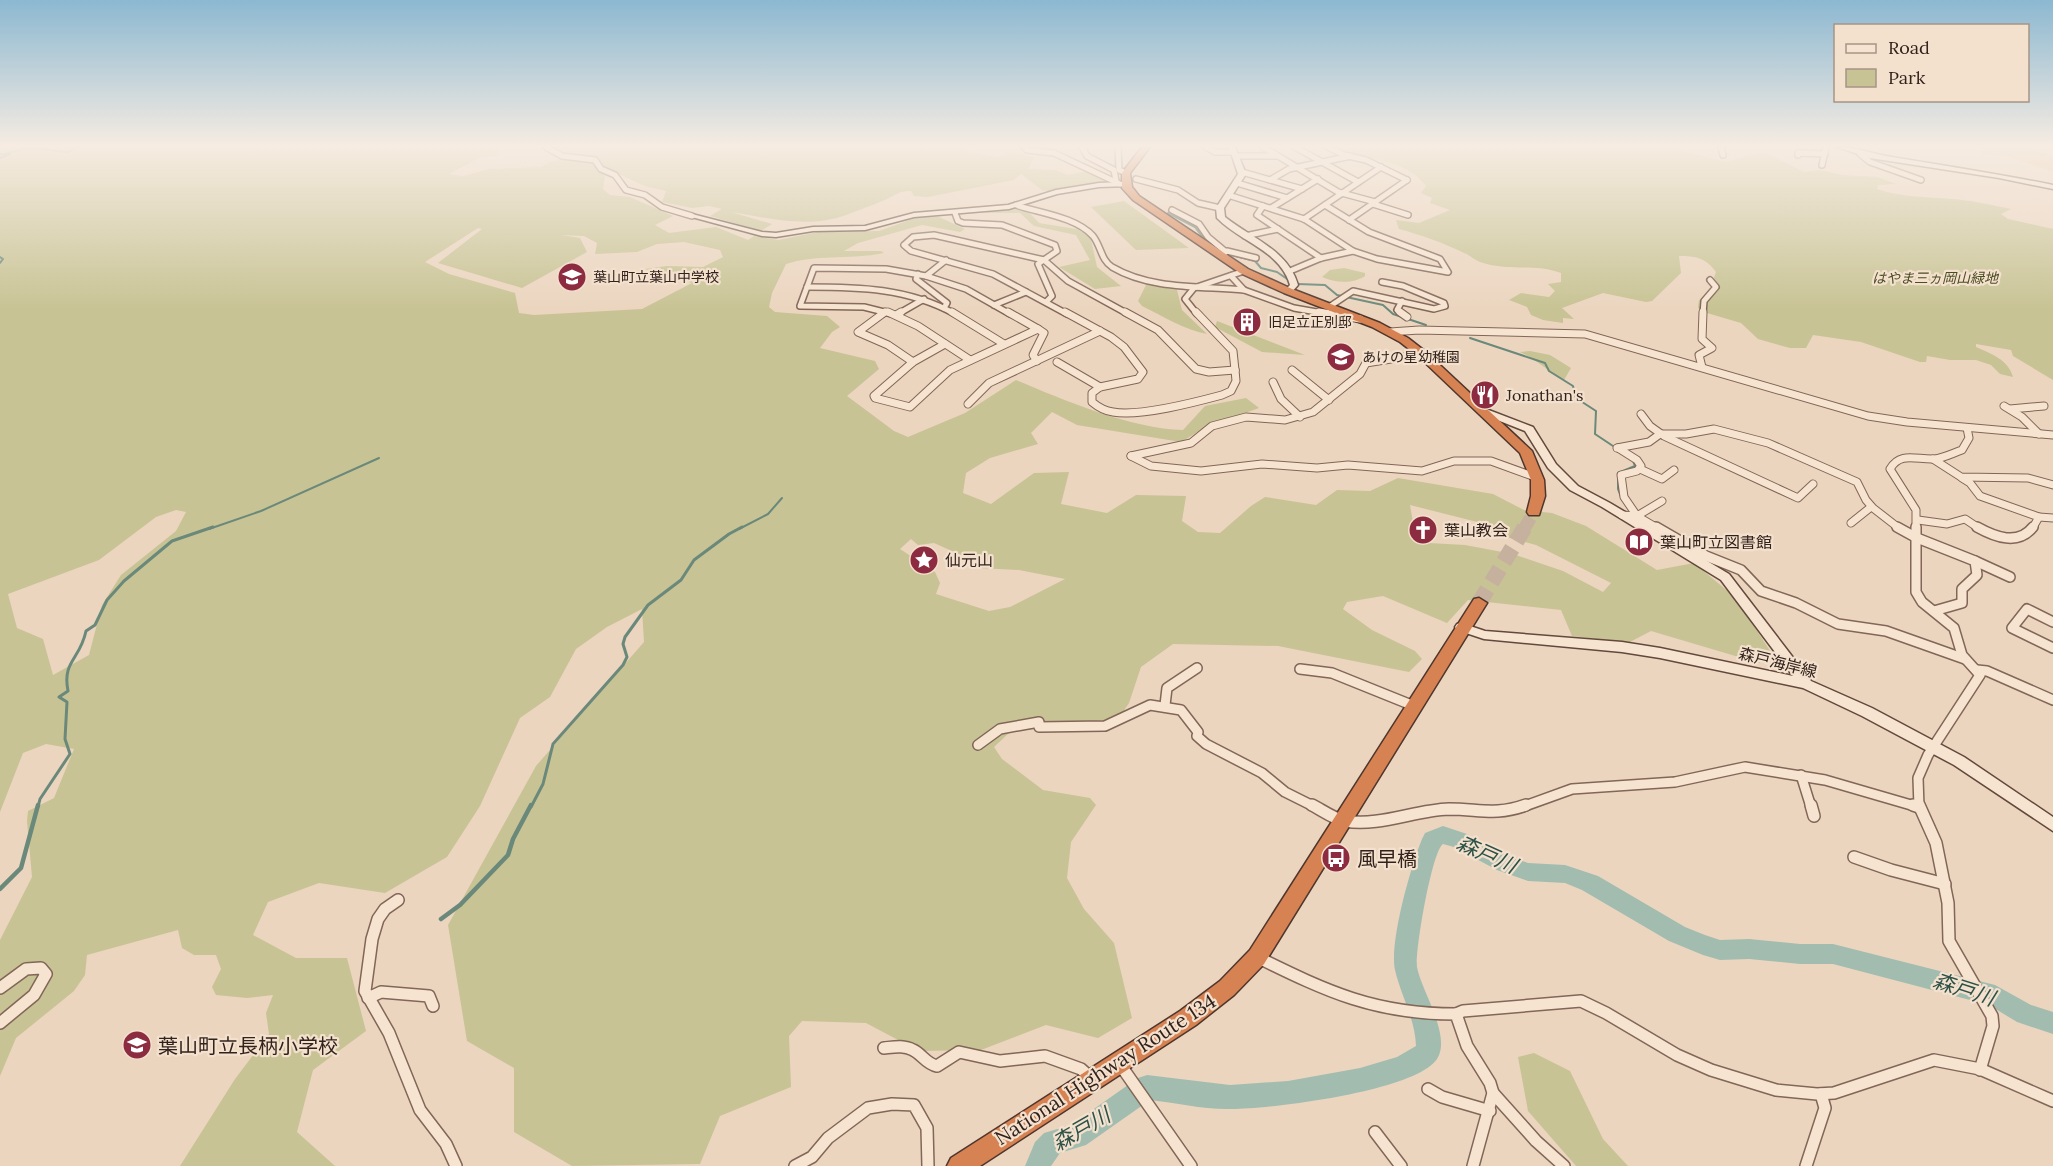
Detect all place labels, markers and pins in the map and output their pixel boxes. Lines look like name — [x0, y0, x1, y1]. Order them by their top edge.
school or university icon: 葉山町立葉山中学校 — [556, 261, 588, 293]
place label: 葉山町立葉山中学校 — [593, 268, 719, 286]
building icon: 旧足立正別邸 — [1231, 306, 1263, 338]
place label: 旧足立正別邸 — [1268, 313, 1352, 331]
school or university icon: あけの星幼稚園 — [1325, 341, 1357, 373]
place label: あけの星幼稚園 — [1362, 348, 1460, 366]
restaurant icon: Jonathan's — [1469, 379, 1501, 411]
place label: Jonathan's — [1505, 385, 1583, 405]
church icon: 葉山教会 — [1407, 514, 1439, 546]
place label: 葉山教会 — [1444, 520, 1508, 540]
library icon: 葉山町立図書館 — [1623, 526, 1655, 558]
place label: 葉山町立図書館 — [1660, 532, 1772, 552]
place icon: 仙元山 — [908, 544, 940, 576]
place label: 仙元山 — [945, 550, 993, 570]
bus stop icon: 風早橋 — [1320, 842, 1352, 874]
place label: 風早橋 — [1357, 846, 1417, 871]
school or university icon: 葉山町立長柄小学校 — [121, 1029, 153, 1061]
place label: 葉山町立長柄小学校 — [158, 1033, 338, 1058]

